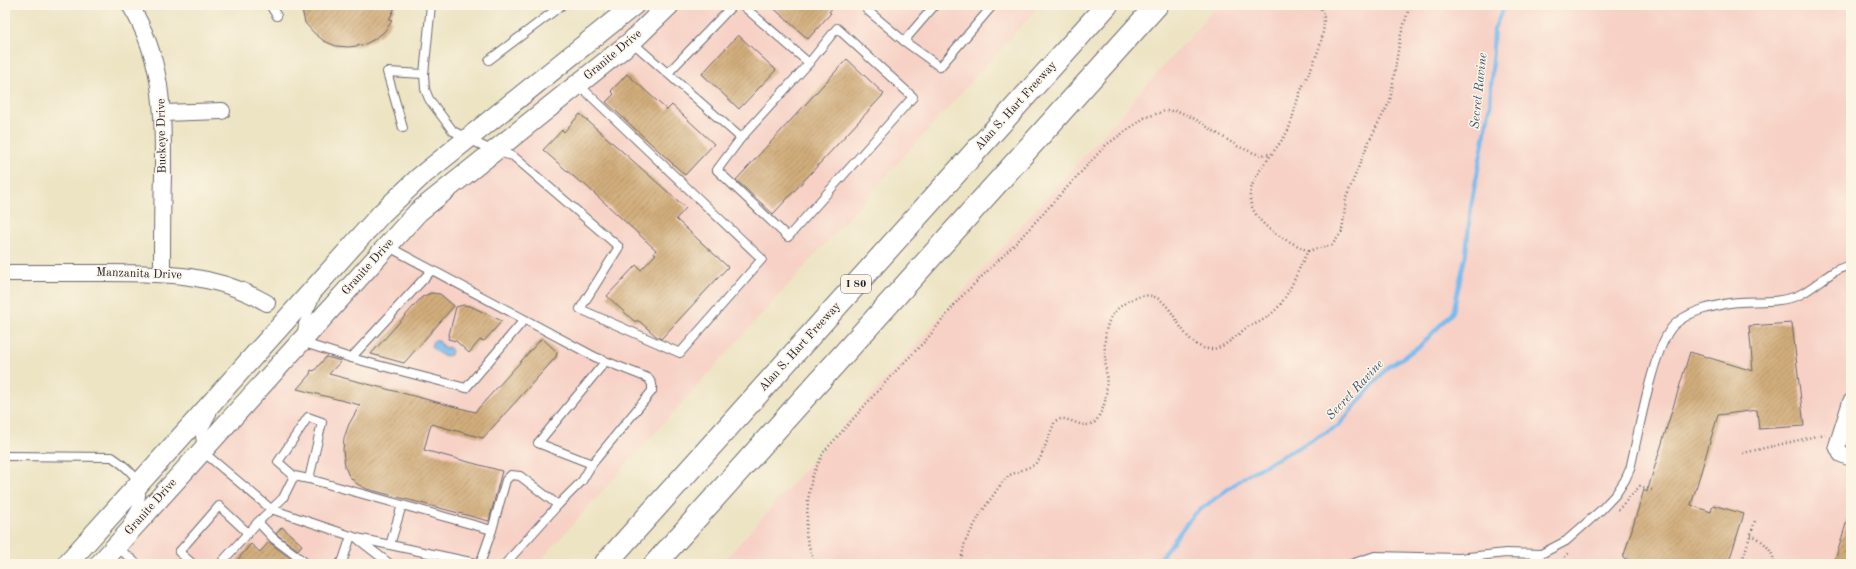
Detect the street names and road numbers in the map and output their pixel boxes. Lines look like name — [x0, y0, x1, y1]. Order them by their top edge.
street label: Granite Drive — [582, 27, 644, 82]
street label: Alan S. Hart Freeway — [973, 59, 1059, 153]
street label: Buckeye Drive — [155, 98, 169, 174]
street label: Granite Drive — [340, 236, 397, 297]
street label: Manzanita Drive — [96, 267, 183, 282]
road number: I 80 — [841, 275, 871, 293]
street label: Alan S. Hart Freeway — [757, 300, 843, 394]
street label: Granite Drive — [123, 476, 180, 537]

